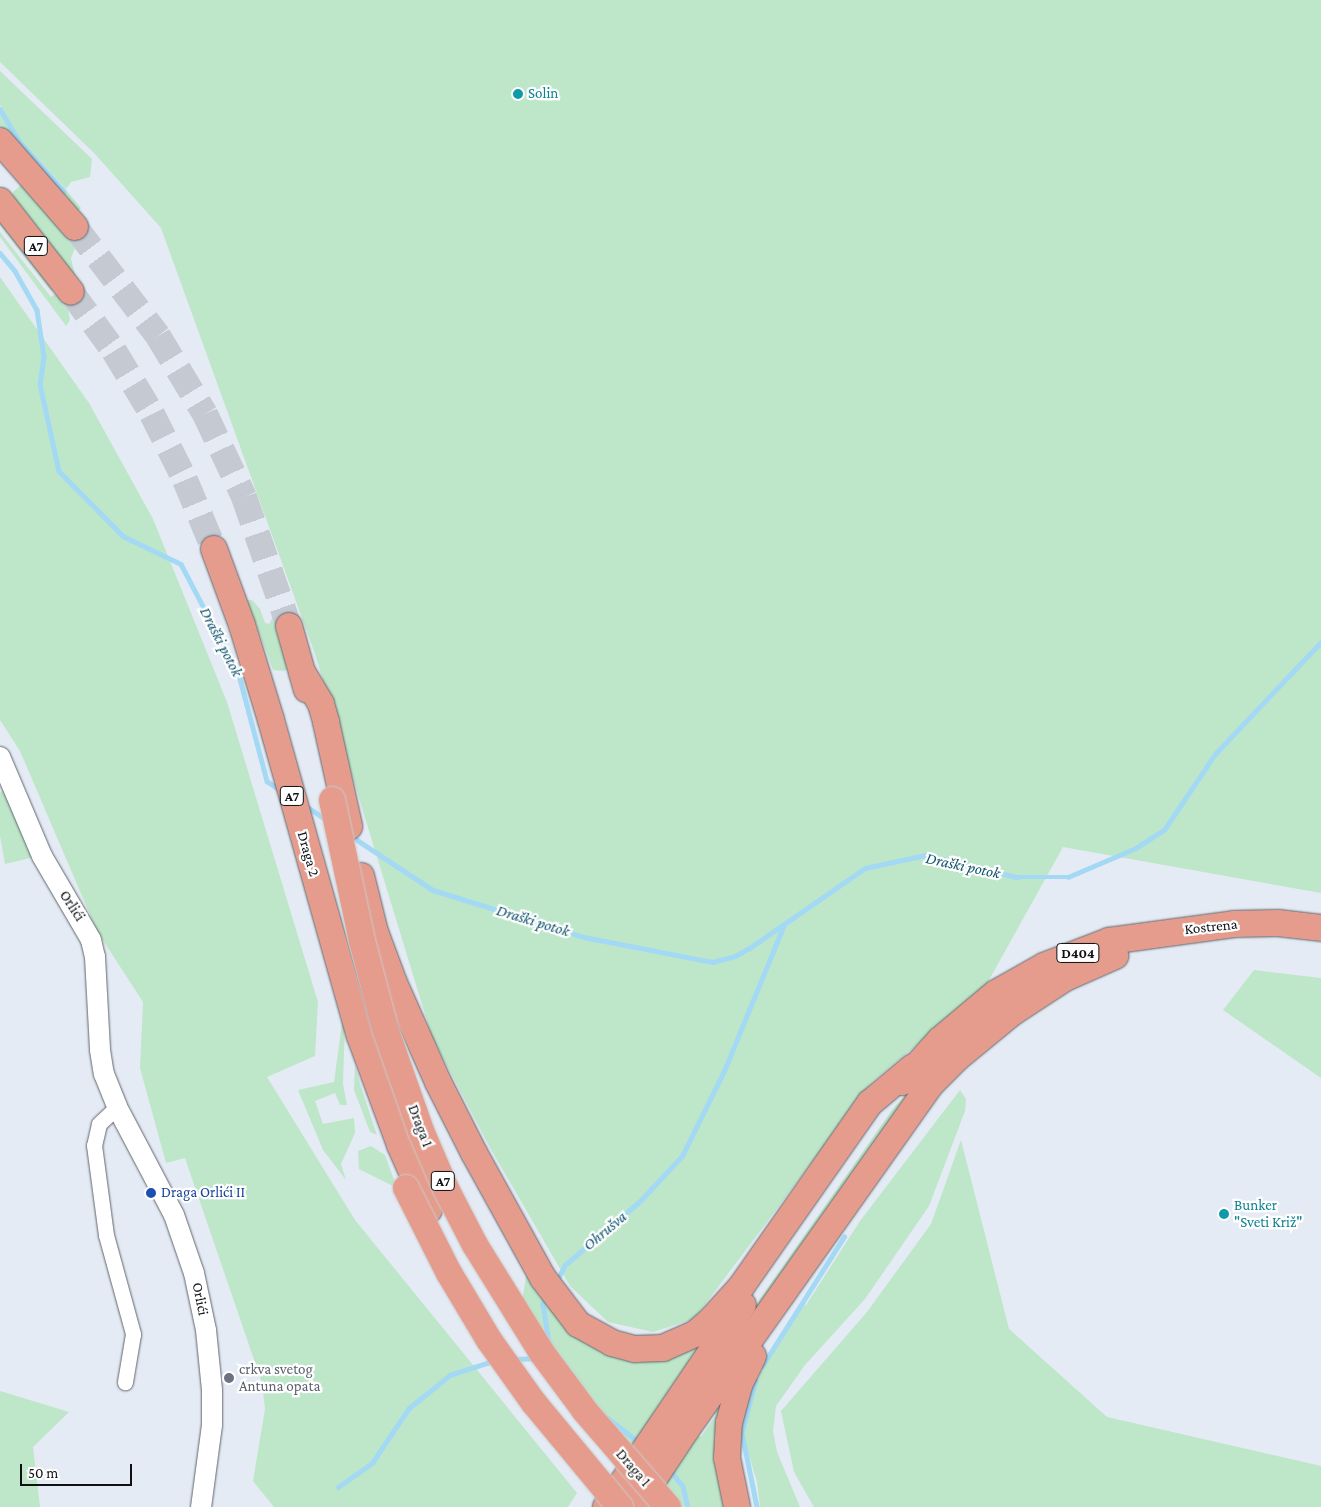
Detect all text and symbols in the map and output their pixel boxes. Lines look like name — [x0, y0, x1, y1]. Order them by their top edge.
place label: Solin — [528, 85, 558, 103]
marker: Solin — [512, 88, 524, 100]
road number: A7 — [24, 235, 48, 258]
water label: Draški potok — [195, 604, 247, 680]
road number: A7 — [280, 784, 304, 808]
street label: Draga 2 — [293, 829, 323, 879]
water label: Draški potok — [924, 849, 1002, 883]
street label: Orlići — [55, 887, 89, 925]
water label: Draški potok — [494, 901, 572, 941]
street label: Kostrena — [1184, 915, 1238, 939]
road number: D404 — [1056, 941, 1100, 964]
street label: Draga 1 — [404, 1102, 436, 1150]
road number: A7 — [430, 1170, 456, 1192]
place label: Draga Orlići II — [161, 1184, 245, 1202]
marker: Draga Orlići II — [145, 1187, 157, 1199]
place label: Bunker "Sveti Križ" — [1234, 1196, 1302, 1231]
water label: Ohrušva — [579, 1207, 631, 1255]
marker: Bunker "Sveti Križ" — [1218, 1208, 1230, 1220]
street label: Orlići — [188, 1281, 212, 1317]
place label: crkva svetog Antuna opata — [239, 1360, 320, 1395]
marker: crkva svetog Antuna opata — [223, 1372, 235, 1384]
street label: Draga 1 — [612, 1446, 654, 1490]
scale bar — [22, 1454, 135, 1486]
text: 50 m — [28, 1465, 58, 1481]

